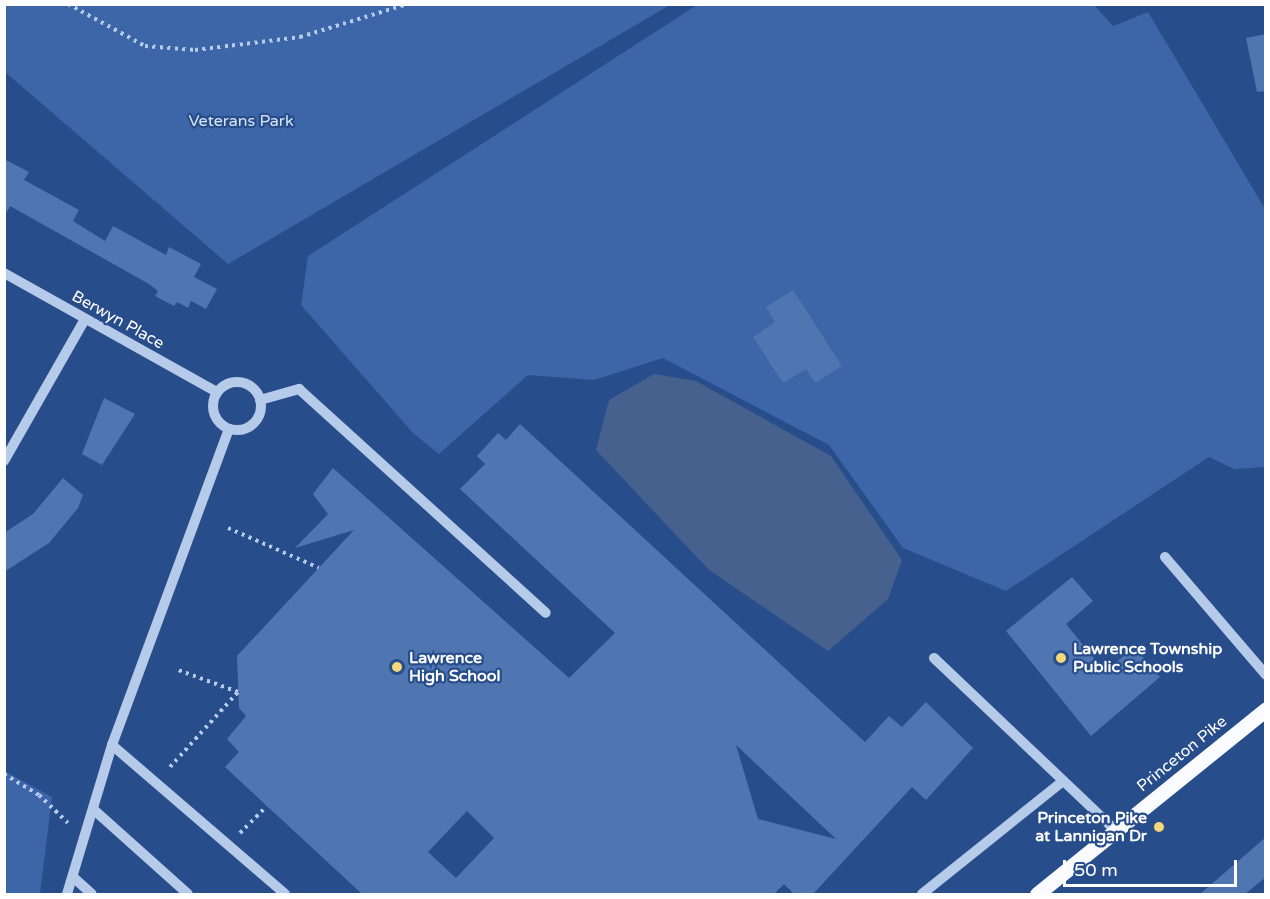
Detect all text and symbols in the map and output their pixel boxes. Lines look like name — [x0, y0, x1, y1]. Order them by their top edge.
park label: Veterans Park — [188, 111, 294, 131]
street label: Berwyn Place — [69, 287, 167, 353]
place label: Lawrence Township Public Schools — [1073, 639, 1222, 677]
place label: Lawrence High School — [409, 648, 500, 686]
marker: Lawrence Township Public Schools — [1054, 651, 1068, 665]
marker: Lawrence High School — [390, 660, 404, 674]
street label: Princeton Pike — [1133, 712, 1231, 796]
place label: Princeton Pike at Lannigan Dr — [1035, 808, 1147, 846]
marker: Princeton Pike at Lannigan Dr — [1152, 820, 1166, 834]
scale bar — [1066, 848, 1240, 886]
text: 50 m — [1074, 859, 1118, 881]

